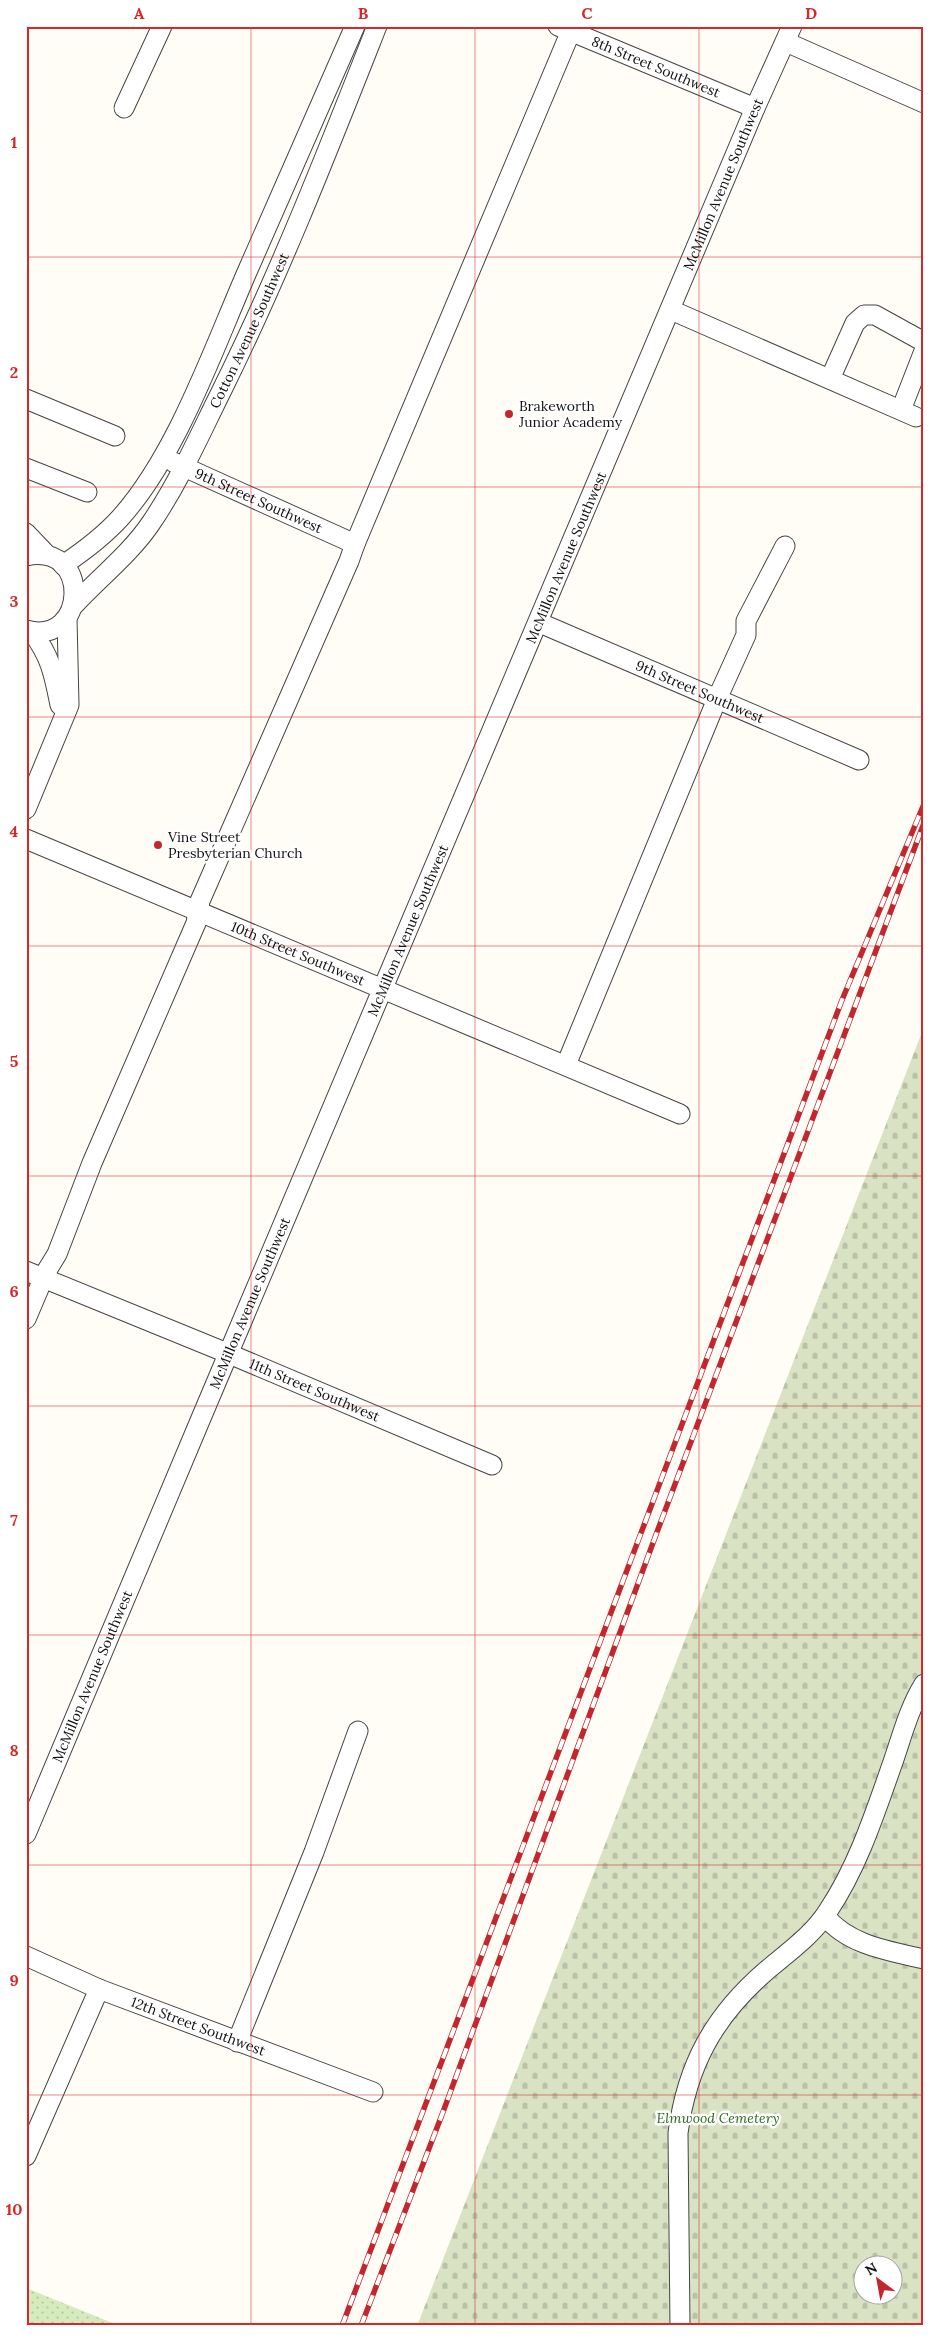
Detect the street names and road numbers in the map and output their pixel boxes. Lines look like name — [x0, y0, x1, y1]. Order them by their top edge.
street label: 8th Street Southwest — [589, 32, 723, 102]
street label: McMillon Avenue Southwest — [679, 95, 767, 273]
street label: Cotton Avenue Southwest — [205, 249, 293, 411]
street label: 9th Street Southwest — [192, 464, 326, 537]
street label: McMillon Avenue Southwest — [522, 468, 610, 646]
street label: 9th Street Southwest — [633, 656, 767, 727]
street label: McMillon Avenue Southwest — [363, 841, 453, 1019]
street label: 10th Street Southwest — [228, 917, 368, 990]
street label: McMillon Avenue Southwest — [205, 1214, 294, 1392]
street label: 11th Street Southwest — [246, 1354, 383, 1426]
street label: McMillon Avenue Southwest — [48, 1587, 137, 1765]
street label: 12th Street Southwest — [128, 1993, 268, 2060]

